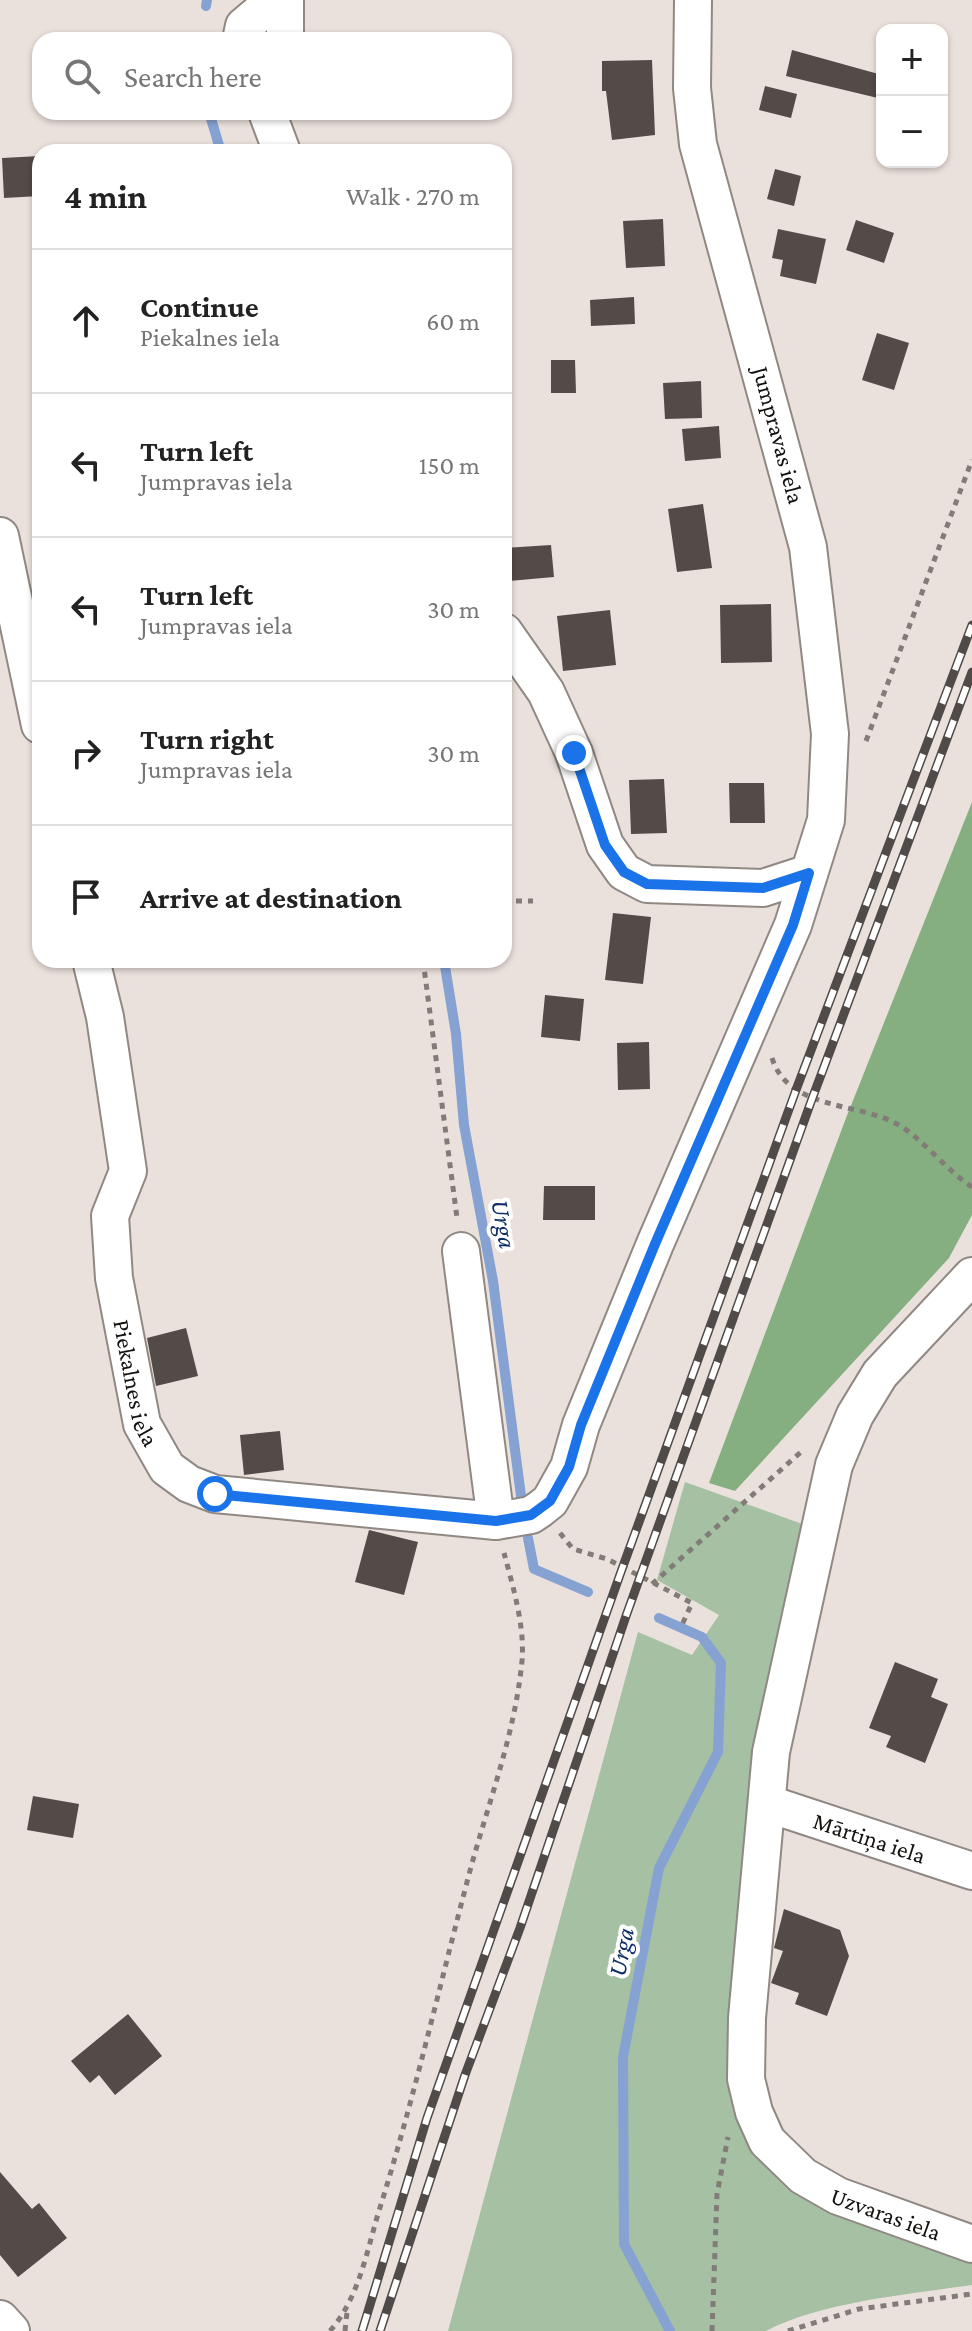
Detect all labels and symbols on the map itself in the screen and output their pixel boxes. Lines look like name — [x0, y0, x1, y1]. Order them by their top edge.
street label: Jumpravas iela — [747, 361, 810, 507]
route end — [556, 735, 592, 771]
water label: Urga — [485, 1197, 523, 1251]
street label: Piekalnes iela — [109, 1317, 165, 1451]
route start — [197, 1476, 233, 1512]
street label: Mārtiņa iela — [810, 1806, 929, 1868]
water label: Urga — [602, 1925, 640, 1979]
street label: Uzvaras iela — [828, 2181, 945, 2245]

